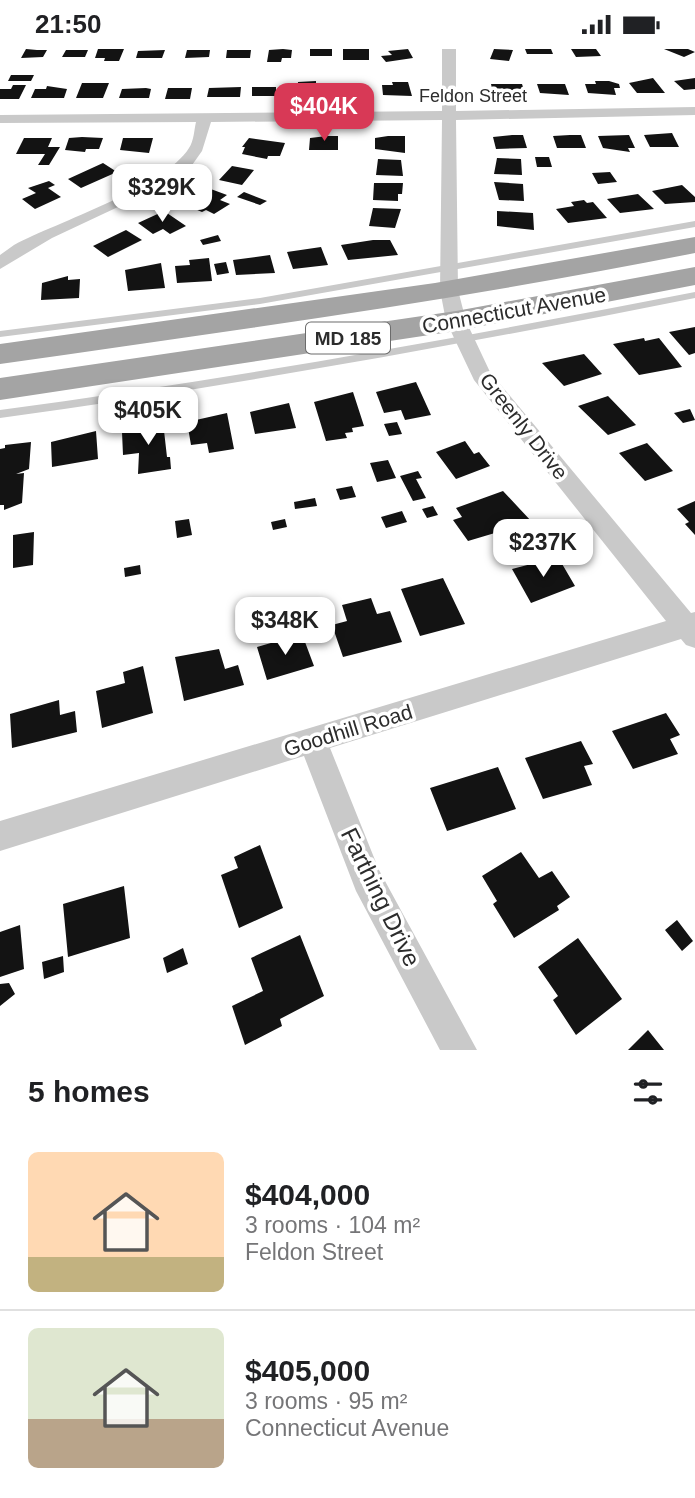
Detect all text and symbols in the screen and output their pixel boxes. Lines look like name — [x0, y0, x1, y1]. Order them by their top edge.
text: 21:50 — [35, 9, 102, 39]
pin: $404K — [275, 83, 373, 143]
street label: Feldon Street — [419, 86, 527, 106]
text: $404K — [290, 93, 358, 119]
pin: $329K — [113, 165, 211, 224]
text: $329K — [128, 174, 196, 200]
street label: Connecticut Avenue — [420, 282, 608, 338]
road number: MD 185 — [306, 323, 390, 353]
street label: Greenly Drive — [475, 368, 573, 484]
pin: $405K — [99, 387, 197, 447]
text: $405K — [114, 397, 182, 423]
pin: $237K — [494, 519, 592, 579]
text: $237K — [509, 529, 577, 555]
pin: $348K — [236, 597, 334, 657]
text: $348K — [251, 607, 319, 633]
street label: Goodhill Road — [281, 700, 415, 760]
street label: Farthing Drive — [336, 823, 426, 971]
icon: filters — [629, 1073, 667, 1111]
text: 5 homes — [28, 1075, 150, 1108]
text: $404,000 — [245, 1178, 370, 1211]
icon: home — [84, 1180, 168, 1264]
text: 3 rooms · 104 m² — [245, 1212, 420, 1238]
text: Feldon Street — [245, 1239, 383, 1265]
text: $405,000 — [245, 1354, 370, 1387]
icon: home — [84, 1356, 168, 1440]
text: 3 rooms · 95 m² — [245, 1388, 407, 1414]
text: Connecticut Avenue — [245, 1415, 449, 1441]

